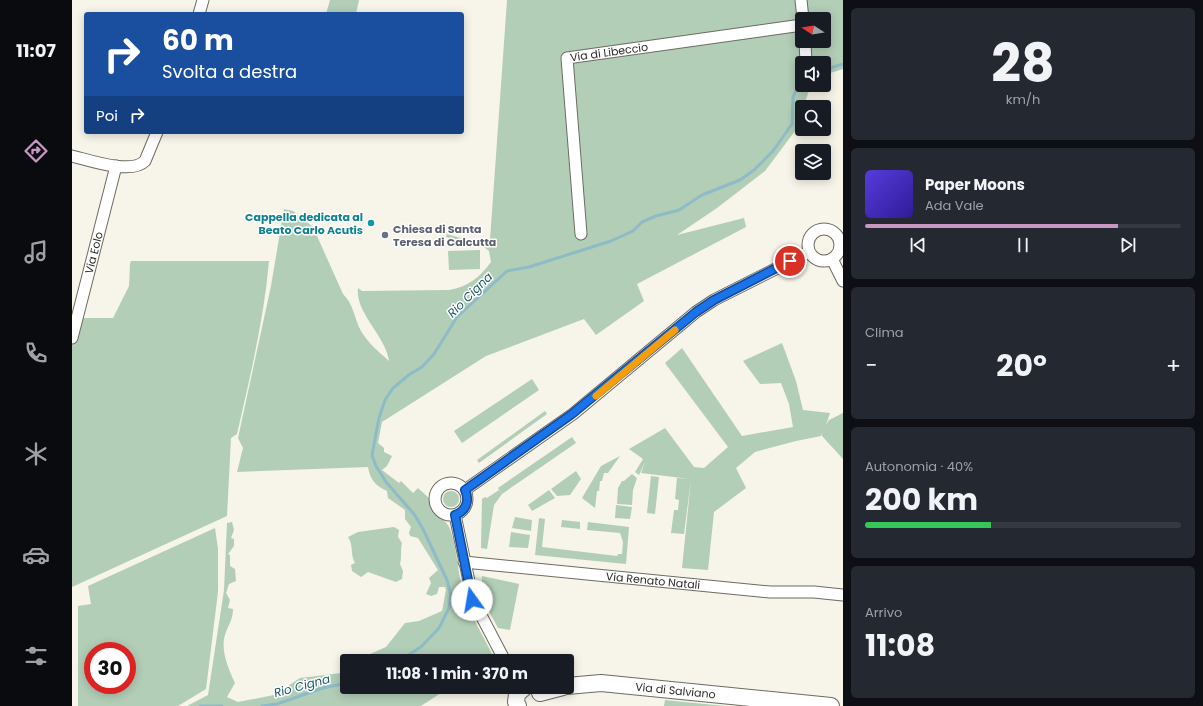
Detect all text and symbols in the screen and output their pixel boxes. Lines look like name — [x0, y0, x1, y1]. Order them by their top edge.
north arrow — [795, 12, 831, 48]
map controls — [795, 12, 831, 180]
text: 60 m — [162, 21, 234, 60]
text: 28 — [991, 27, 1055, 100]
icon: right — [96, 28, 148, 80]
text: 11:07 — [16, 38, 56, 63]
street label: Via di Libeccio — [569, 39, 649, 65]
button: sound — [795, 56, 831, 92]
text: Svolta a destra — [162, 59, 297, 84]
text: km/h — [1006, 90, 1040, 109]
button: search — [795, 100, 831, 136]
icon: right — [126, 104, 148, 126]
text: Poi — [96, 105, 118, 126]
icon: directions — [22, 137, 50, 165]
button: layers — [795, 144, 831, 180]
text: Paper Moons — [925, 174, 1025, 195]
text: Ada Vale — [925, 196, 984, 215]
place label: Cappella dedicata al Beato Carlo Acutis — [245, 209, 363, 238]
marker: Cappella dedicata al Beato Carlo Acutis — [366, 218, 376, 228]
place label: Chiesa di Santa Teresa di Calcutta — [393, 221, 496, 250]
street label: Via Eolo — [81, 230, 107, 276]
marker: Chiesa di Santa Teresa di Calcutta — [380, 230, 390, 240]
icon: previous — [907, 234, 929, 256]
icon: pause — [1012, 234, 1034, 256]
icon: next — [1117, 234, 1139, 256]
icon: music — [22, 238, 50, 266]
pin — [773, 244, 807, 278]
icon: arrive — [779, 250, 801, 272]
water label: Rio Cigna — [443, 268, 496, 321]
text: Clima — [865, 323, 904, 342]
icon: phone — [22, 339, 50, 367]
text: 20° — [996, 344, 1047, 387]
text: − — [865, 350, 877, 381]
text: + — [1166, 350, 1181, 381]
icon: climate — [22, 440, 50, 468]
text: Autonomia · 40% — [865, 457, 973, 476]
text: 200 km — [865, 478, 978, 521]
icon: car — [22, 541, 50, 569]
street label: Via Renato Natali — [605, 568, 701, 593]
position arrow — [451, 579, 493, 621]
text: Arrivo — [865, 603, 902, 622]
text: 11:08 — [865, 624, 935, 667]
icon: filters — [22, 642, 50, 670]
speed limit sign: 30 — [84, 642, 136, 694]
text: 11:08 · 1 min · 370 m — [386, 663, 528, 684]
water label: Rio Cigna — [272, 670, 332, 701]
street label: Via di Salviano — [635, 678, 716, 702]

